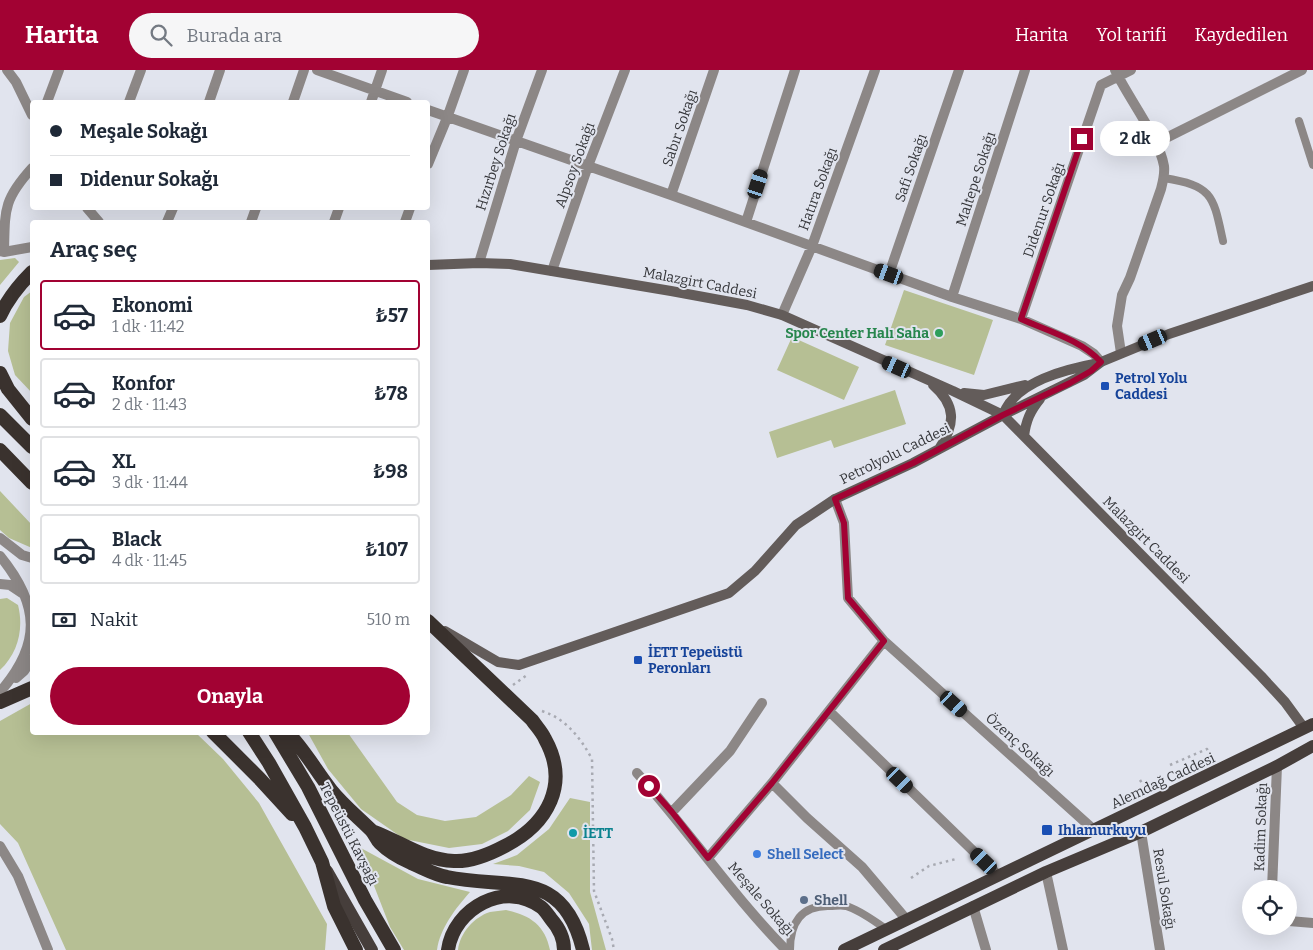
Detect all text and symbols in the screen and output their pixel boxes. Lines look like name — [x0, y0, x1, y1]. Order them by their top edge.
search box — [129, 13, 479, 58]
text: Harita — [25, 21, 99, 49]
icon: search — [147, 21, 175, 49]
text: Burada ara — [187, 24, 282, 47]
text: Harita — [1015, 24, 1068, 46]
text: Yol tarifi — [1096, 24, 1167, 46]
text: Kaydedilen — [1195, 24, 1288, 46]
street label: Sabır Sokağı — [659, 87, 701, 169]
street label: Hızırbey Sokağı — [472, 111, 520, 213]
text: Meşale Sokağı — [80, 120, 207, 143]
street label: Alpsoy Sokağı — [552, 120, 598, 210]
callout: 2 dk — [1100, 122, 1170, 156]
route end — [1071, 128, 1093, 150]
text: 2 dk — [1119, 129, 1151, 148]
street label: Maltepe Sokağı — [953, 130, 999, 228]
street label: Safi Sokağı — [891, 132, 931, 204]
street label: Hatıra Sokağı — [795, 145, 841, 233]
street label: Didenur Sokağı — [1020, 160, 1068, 260]
car — [746, 167, 769, 201]
text: Didenur Sokağı — [80, 168, 218, 191]
text: Araç seç — [50, 236, 137, 263]
car — [872, 262, 905, 286]
street label: Malazgirt Caddesi — [642, 264, 758, 302]
icon: car — [52, 293, 97, 338]
text: Ekonomi — [112, 294, 193, 317]
text: ₺57 — [375, 304, 408, 327]
text: 1 dk · 11:42 — [112, 317, 184, 336]
place label: Spor Center Halı Saha — [785, 325, 929, 342]
marker: Spor Center Halı Saha — [933, 327, 945, 339]
car — [1136, 327, 1169, 353]
car — [880, 354, 913, 380]
place label: Petrol Yolu Caddesi — [1115, 370, 1188, 403]
icon: car — [52, 371, 97, 416]
text: Konfor — [112, 372, 175, 395]
marker: Petrol Yolu Caddesi — [1099, 380, 1111, 392]
text: ₺78 — [374, 382, 408, 405]
text: 2 dk · 11:43 — [112, 395, 187, 414]
street label: Petrolyolu Caddesi — [837, 420, 953, 488]
icon: car — [52, 449, 97, 494]
text: XL — [112, 450, 136, 473]
text: ₺98 — [373, 460, 408, 483]
text: 3 dk · 11:44 — [112, 473, 188, 492]
street label: Malazgirt Caddesi — [1099, 493, 1193, 587]
icon: car — [52, 527, 97, 572]
text: Black — [112, 528, 162, 551]
text: ₺107 — [365, 538, 408, 561]
text: 4 dk · 11:45 — [112, 551, 187, 570]
icon: cash — [50, 606, 78, 634]
text: Nakit — [90, 608, 138, 631]
text: 510 m — [366, 610, 410, 629]
place label: İETT Tepeüstü Peronları — [648, 643, 743, 677]
marker: İETT Tepeüstü Peronları — [632, 654, 644, 666]
button: Onayla — [50, 667, 410, 725]
car — [937, 688, 970, 720]
street label: Özenç Sokağı — [982, 710, 1058, 780]
street label: Alemdağ Caddesi — [1108, 749, 1218, 813]
car — [883, 764, 916, 796]
route start — [638, 775, 660, 797]
street label: Tepeüstü Kavşağı — [316, 780, 382, 888]
street label: Kadim Sokağı — [1251, 782, 1271, 872]
place label: Ihlamurkuyu — [1058, 822, 1146, 839]
marker: Ihlamurkuyu — [1040, 823, 1054, 837]
place label: İETT — [583, 824, 614, 842]
marker: İETT — [567, 827, 579, 839]
car — [967, 845, 1000, 877]
place label: Shell Select — [767, 846, 844, 863]
street label: Resul Sokağı — [1149, 847, 1179, 931]
marker: Shell Select — [751, 848, 763, 860]
street label: Meşale Sokağı — [724, 859, 798, 939]
map controls — [1242, 880, 1297, 935]
button: locate — [1242, 880, 1297, 935]
place label: Shell — [814, 892, 848, 909]
marker: Shell — [798, 894, 810, 906]

